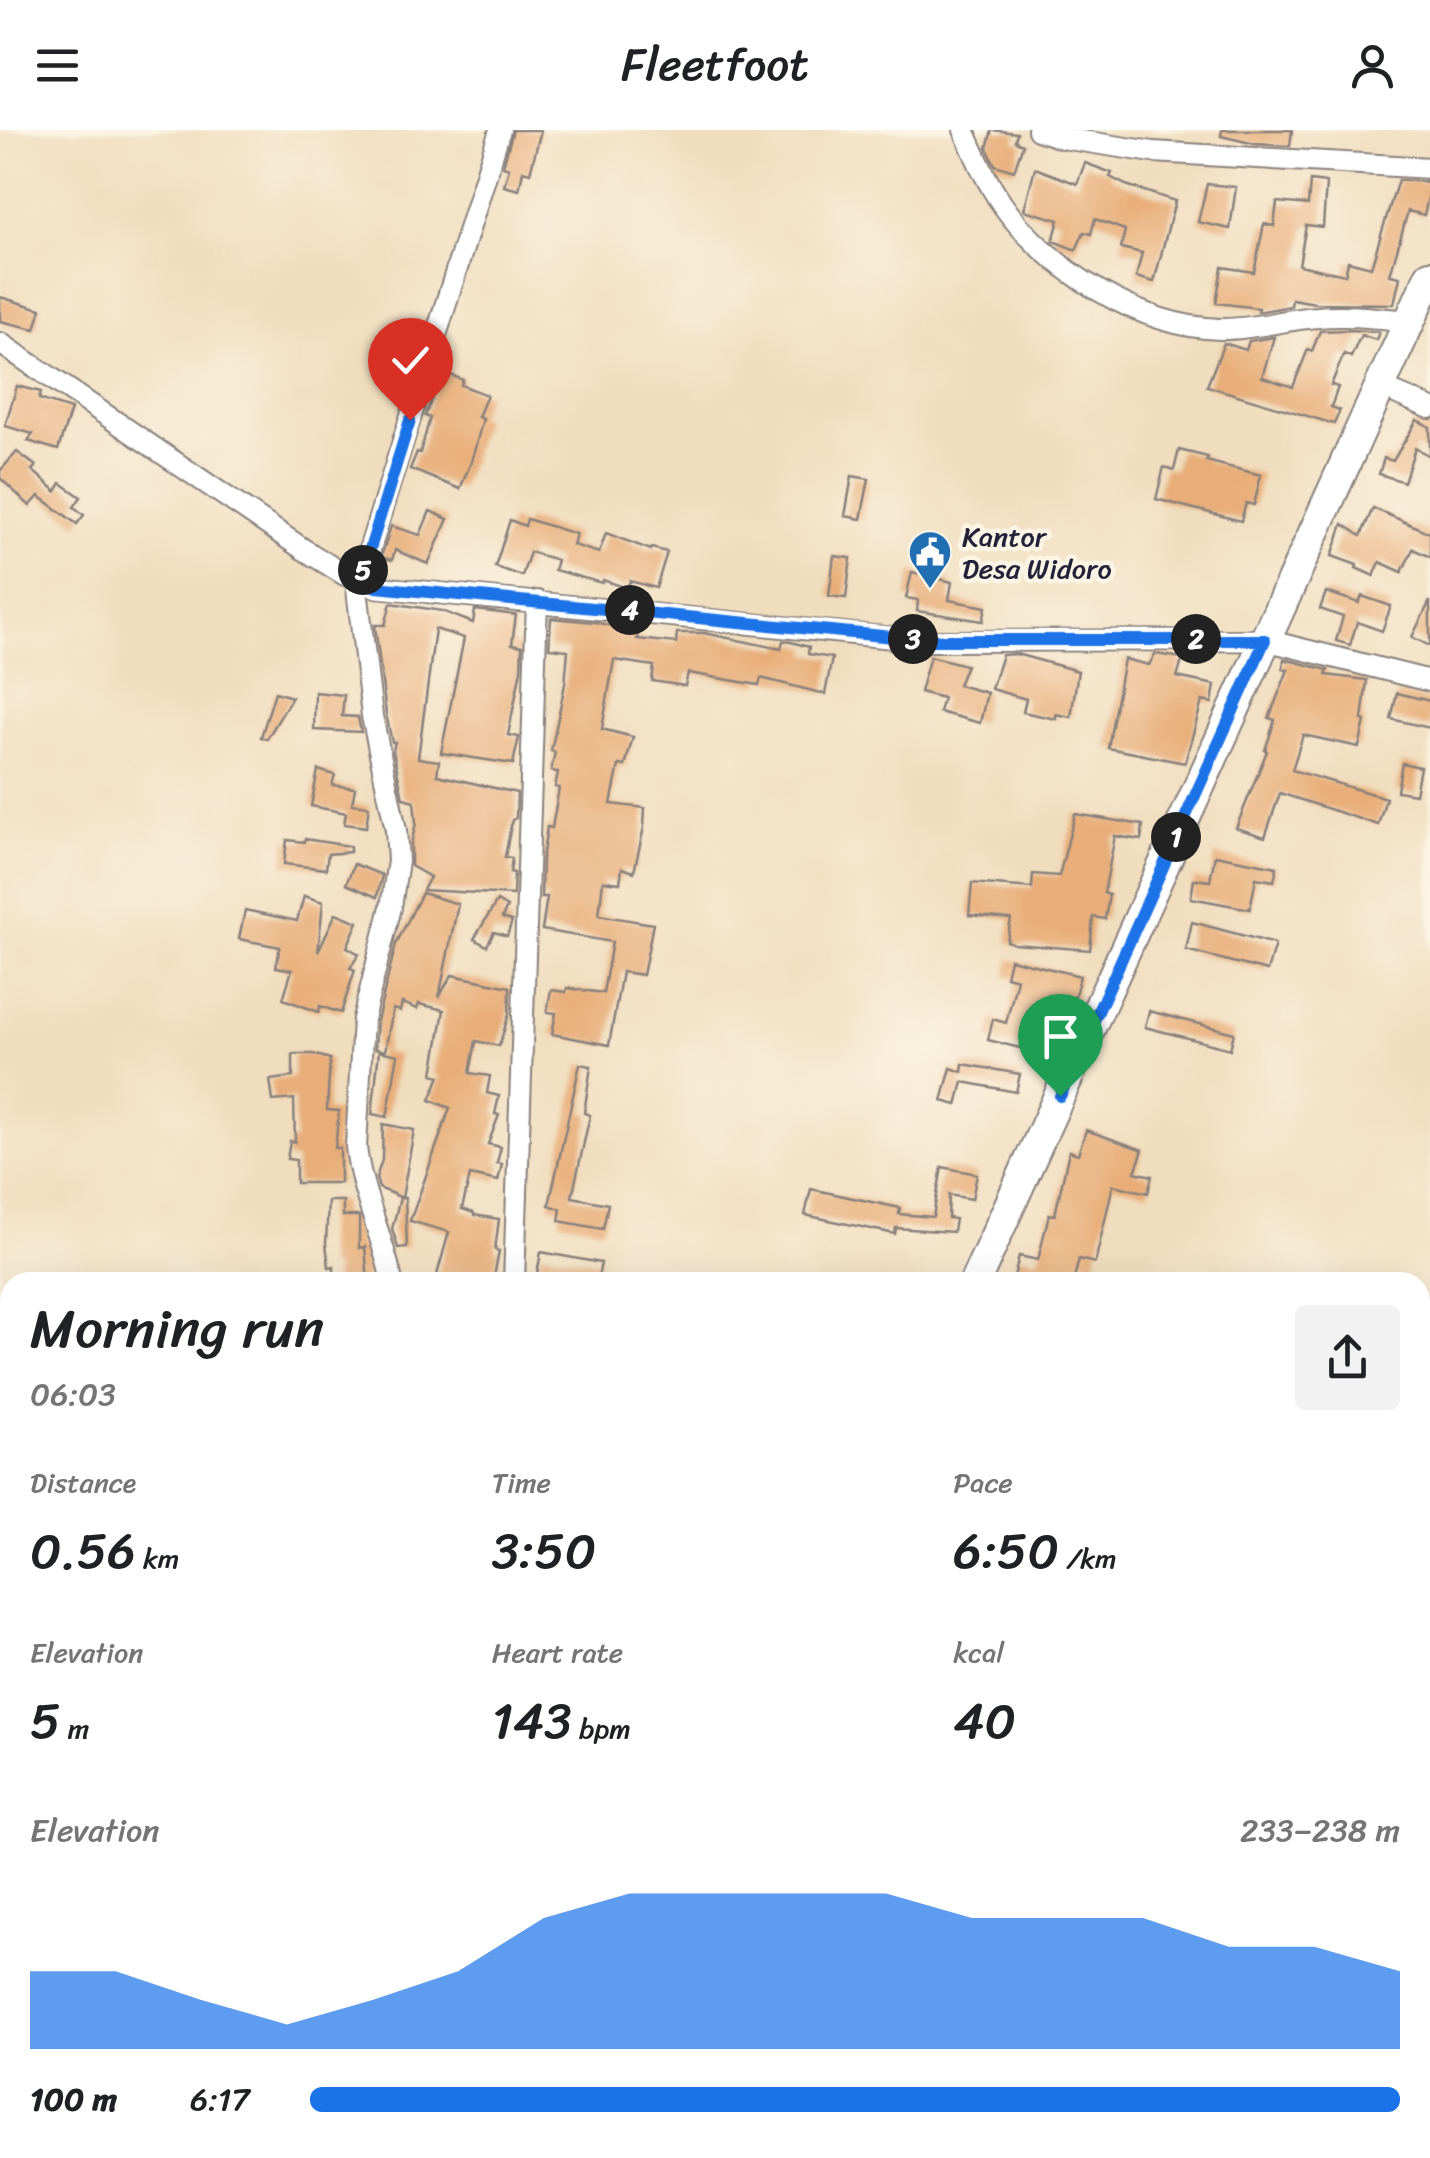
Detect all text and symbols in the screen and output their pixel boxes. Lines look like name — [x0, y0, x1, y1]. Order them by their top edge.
text: Fleetfoot — [621, 25, 809, 105]
icon: menu — [30, 38, 85, 93]
icon: person — [1345, 38, 1400, 93]
pin — [368, 318, 453, 421]
icon: check — [383, 333, 438, 388]
place label: Kantor Desa Widoro — [962, 512, 1112, 593]
public building icon: Kantor Desa Widoro — [907, 529, 953, 590]
pin: 5 — [338, 545, 388, 595]
text: 5 — [354, 545, 372, 594]
pin: 4 — [605, 585, 655, 635]
text: 4 — [621, 585, 639, 634]
pin: 3 — [888, 614, 938, 664]
text: 3 — [905, 614, 921, 663]
pin: 2 — [1171, 614, 1221, 664]
text: 2 — [1188, 614, 1204, 663]
pin: 1 — [1151, 812, 1201, 862]
text: 1 — [1170, 812, 1182, 861]
pin — [1018, 994, 1103, 1097]
icon: arrive — [1033, 1009, 1088, 1064]
text: Morning run — [30, 1280, 324, 1377]
button: share — [1295, 1305, 1400, 1410]
text: 06:03 — [30, 1366, 116, 1423]
text: Distance — [30, 1458, 136, 1507]
text: Time — [492, 1458, 551, 1507]
text: Pace — [953, 1458, 1013, 1507]
text: 0.56 — [30, 1507, 136, 1596]
text: 3:50 — [492, 1507, 596, 1596]
text: 6:50 — [953, 1507, 1059, 1596]
text: km — [136, 1534, 179, 1583]
text: /km — [1059, 1534, 1117, 1583]
text: Elevation — [30, 1628, 143, 1677]
text: Heart rate — [492, 1628, 623, 1677]
text: kcal — [953, 1628, 1004, 1677]
text: 5 — [30, 1677, 61, 1766]
text: 143 — [492, 1677, 572, 1766]
text: 40 — [953, 1677, 1016, 1766]
text: m — [61, 1704, 89, 1753]
text: bpm — [572, 1704, 631, 1753]
text: Elevation — [30, 1802, 160, 1859]
text: 233–238 m — [1240, 1802, 1400, 1859]
text: 100 m — [30, 2071, 117, 2128]
text: 6:17 — [190, 2071, 250, 2128]

